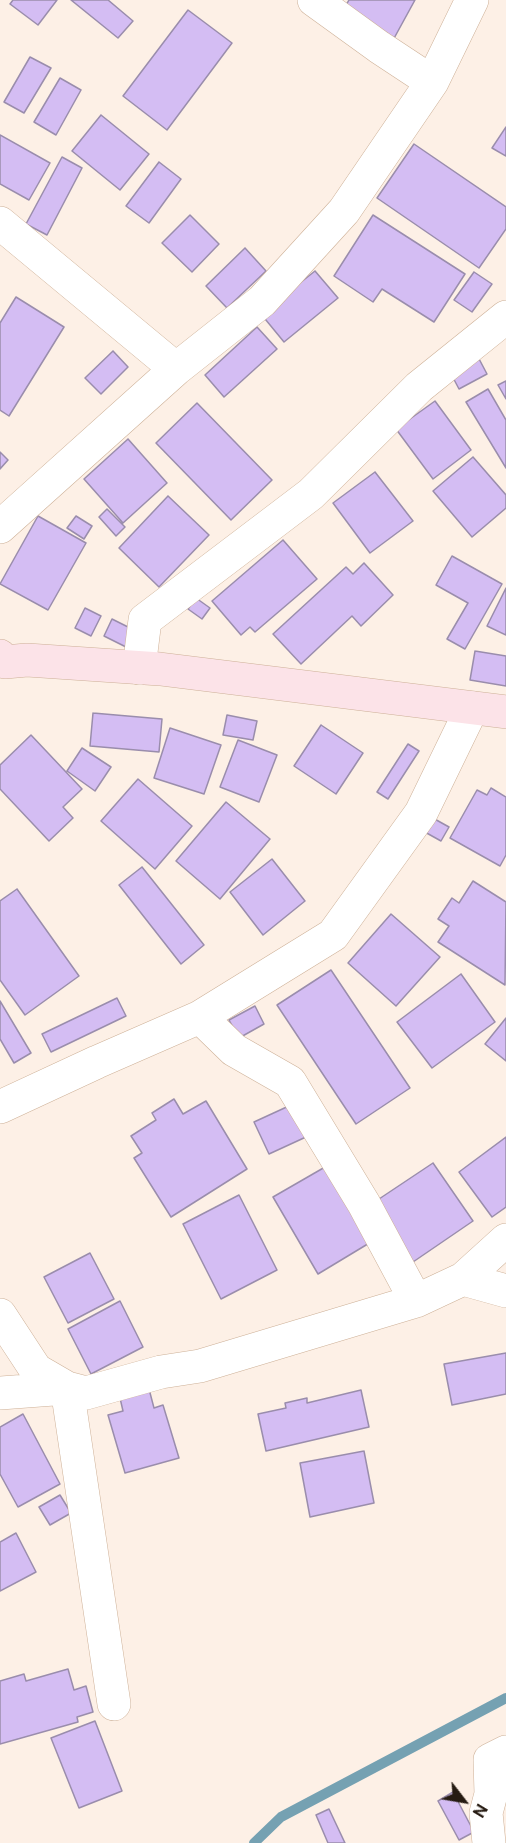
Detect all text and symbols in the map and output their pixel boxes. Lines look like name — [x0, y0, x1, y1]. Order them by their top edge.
north arrow — [434, 1771, 494, 1831]
text: N — [468, 1800, 491, 1821]

